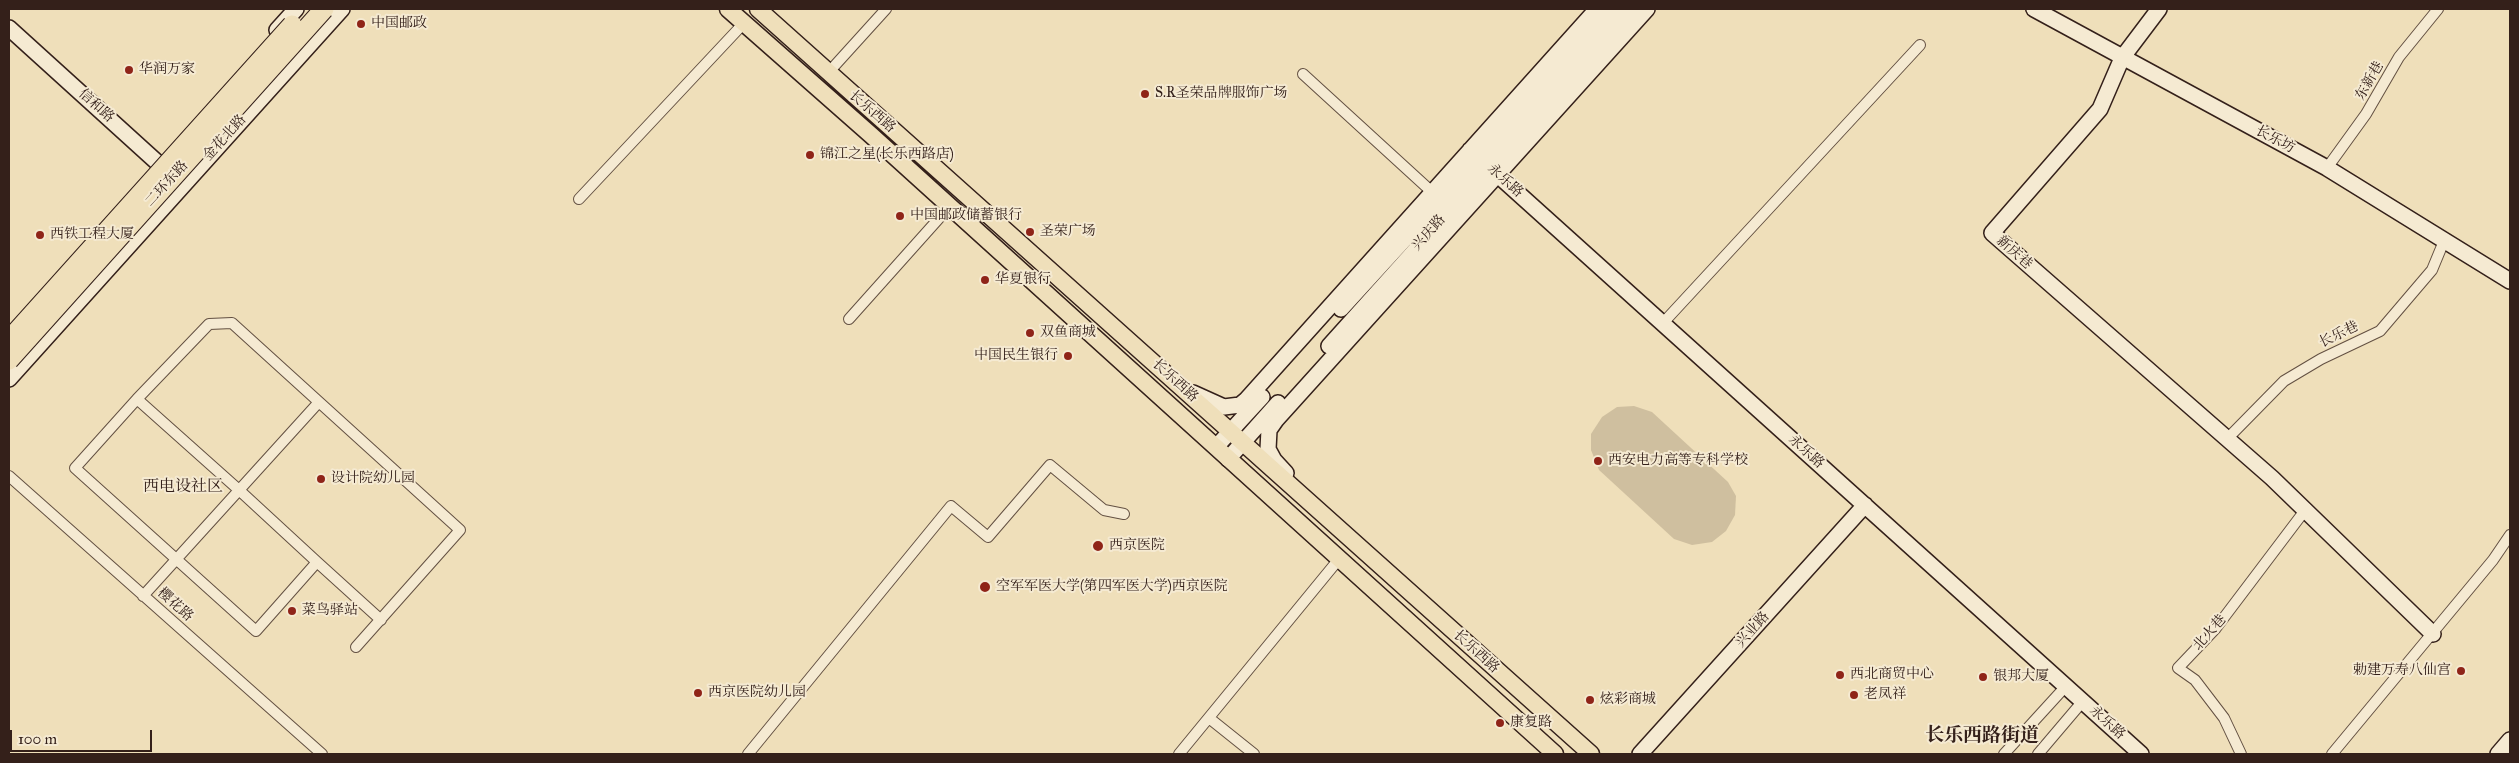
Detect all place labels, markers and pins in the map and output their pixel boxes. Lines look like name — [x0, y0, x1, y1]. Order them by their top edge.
place label: 中国邮政 — [371, 16, 427, 32]
marker: 中国邮政 — [355, 18, 367, 30]
place label: 华润万家 — [139, 62, 195, 78]
marker: 华润万家 — [123, 64, 135, 76]
place label: S.R圣荣品牌服饰广场 — [1155, 86, 1288, 102]
marker: S.R圣荣品牌服饰广场 — [1139, 88, 1151, 100]
place label: 锦江之星(长乐西路店) — [820, 147, 954, 163]
marker: 锦江之星(长乐西路店) — [804, 149, 816, 161]
place label: 中国邮政储蓄银行 — [910, 208, 1022, 224]
marker: 中国邮政储蓄银行 — [894, 210, 906, 222]
place label: 圣荣广场 — [1040, 224, 1096, 240]
marker: 圣荣广场 — [1024, 226, 1036, 238]
place label: 西铁工程大厦 — [50, 227, 134, 243]
marker: 西铁工程大厦 — [34, 229, 46, 241]
place label: 华夏银行 — [995, 272, 1051, 288]
marker: 华夏银行 — [979, 274, 991, 286]
place label: 双鱼商城 — [1040, 325, 1096, 341]
marker: 双鱼商城 — [1024, 327, 1036, 339]
place label: 中国民生银行 — [974, 348, 1058, 364]
marker: 中国民生银行 — [1062, 350, 1074, 362]
place label: 西安电力高等专科学校 — [1608, 453, 1748, 469]
marker: 西安电力高等专科学校 — [1592, 455, 1604, 467]
place label: 设计院幼儿园 — [331, 471, 415, 487]
marker: 设计院幼儿园 — [315, 473, 327, 485]
place label: 西京医院 — [1109, 538, 1165, 554]
marker: 西京医院 — [1091, 539, 1105, 553]
place label: 空军军医大学(第四军医大学)西京医院 — [996, 579, 1228, 595]
marker: 空军军医大学(第四军医大学)西京医院 — [978, 580, 992, 594]
place label: 菜鸟驿站 — [302, 603, 358, 619]
marker: 菜鸟驿站 — [286, 605, 298, 617]
place label: 勅建万寿八仙宫 — [2353, 663, 2451, 679]
marker: 勅建万寿八仙宫 — [2455, 665, 2467, 677]
place label: 西北商贸中心 — [1850, 667, 1934, 683]
marker: 西北商贸中心 — [1834, 669, 1846, 681]
place label: 银邦大厦 — [1993, 669, 2049, 685]
marker: 银邦大厦 — [1977, 671, 1989, 683]
place label: 西京医院幼儿园 — [708, 685, 806, 701]
marker: 西京医院幼儿园 — [692, 687, 704, 699]
place label: 老凤祥 — [1864, 687, 1906, 703]
marker: 老凤祥 — [1848, 689, 1860, 701]
place label: 炫彩商城 — [1600, 692, 1656, 708]
marker: 炫彩商城 — [1584, 694, 1596, 706]
place label: 康复路 — [1510, 715, 1552, 731]
marker: 康复路 — [1494, 717, 1506, 729]

